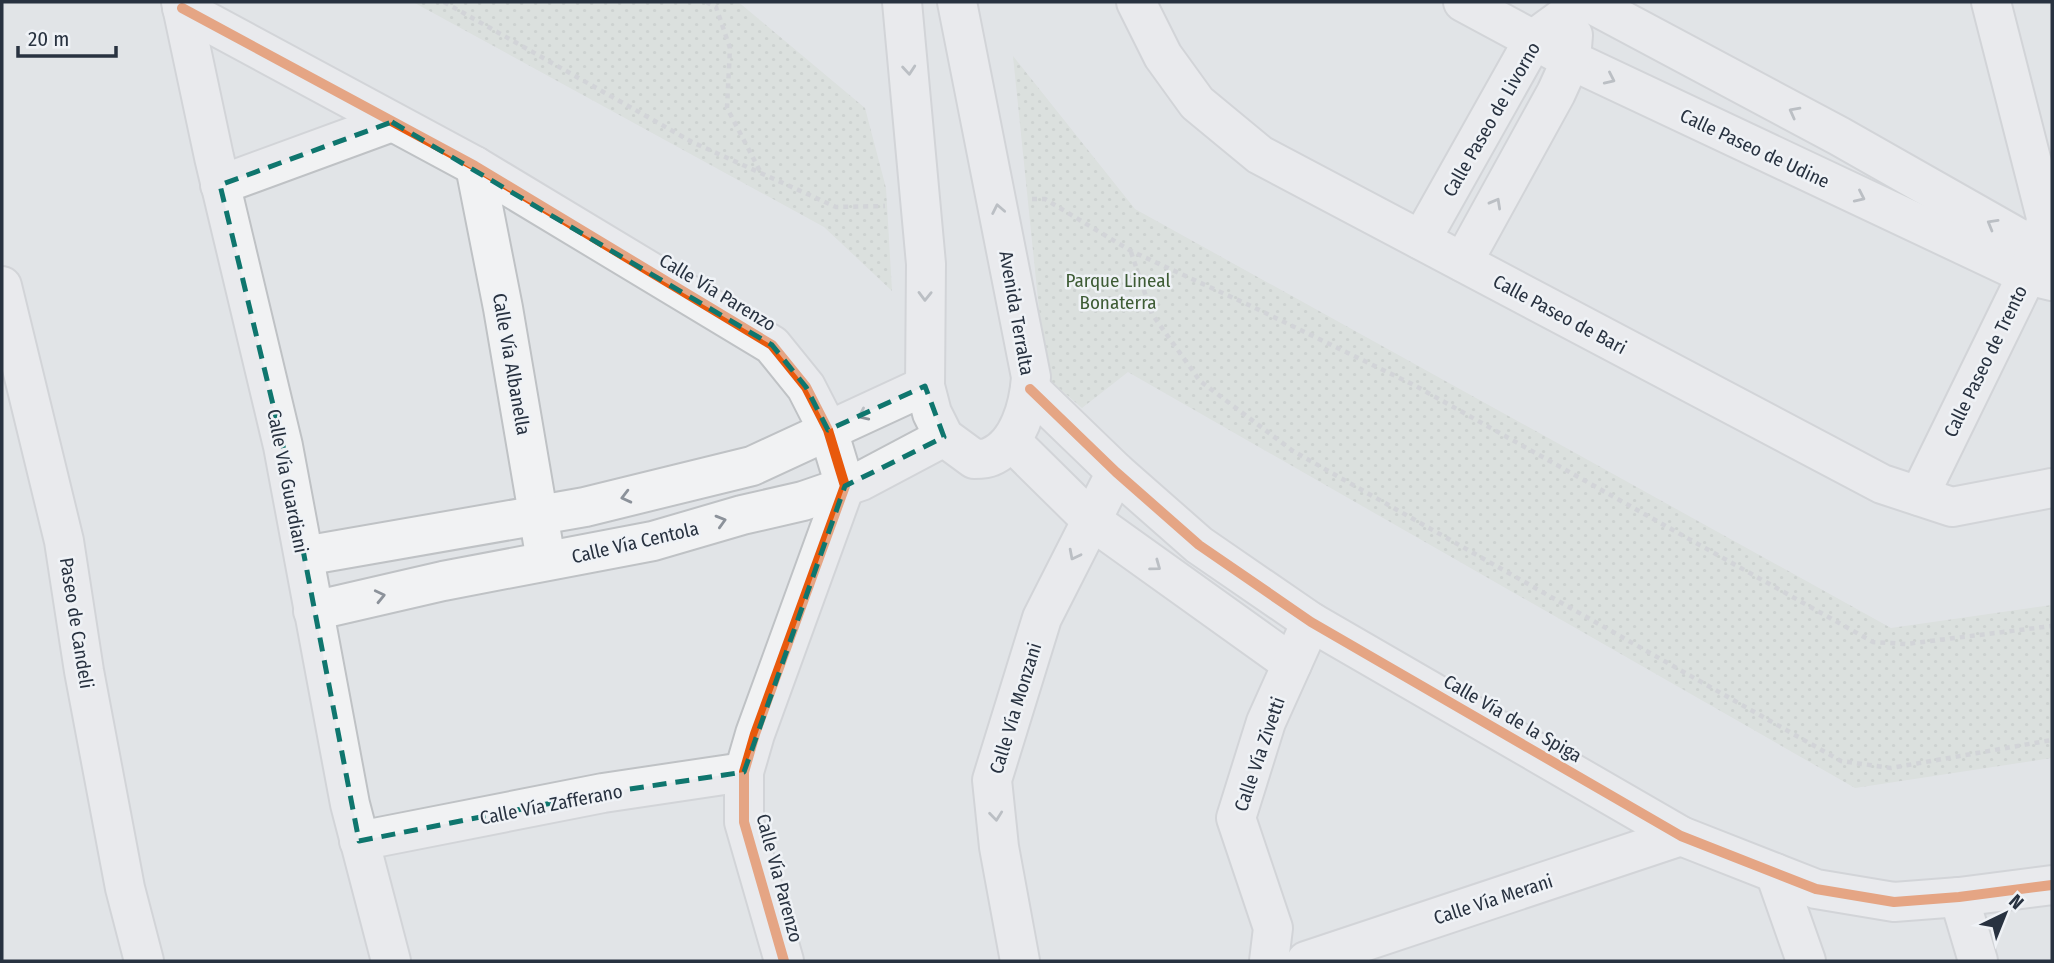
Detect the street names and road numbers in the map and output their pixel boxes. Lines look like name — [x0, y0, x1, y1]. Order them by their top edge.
street label: Calle Paseo de Livorno — [1438, 38, 1545, 201]
street label: Calle Paseo de Udine — [1676, 104, 1833, 193]
street label: Calle Vía Parenzo — [655, 249, 780, 336]
street label: Avenida Terralta — [994, 249, 1039, 377]
street label: Calle Paseo de Bari — [1489, 270, 1630, 359]
street label: Calle Paseo de Trento — [1939, 282, 2032, 441]
street label: Calle Vía Albanella — [488, 291, 535, 437]
street label: Calle Vía Guardiani — [262, 407, 313, 555]
street label: Calle Vía Centola — [569, 517, 701, 568]
street label: Paseo de Candeli — [55, 556, 98, 690]
street label: Calle Vía Monzani — [985, 640, 1046, 776]
street label: Calle Vía de la Spiga — [1440, 670, 1586, 767]
street label: Calle Vía Zivetti — [1229, 694, 1290, 814]
street label: Calle Vía Zafferano — [478, 779, 624, 830]
street label: Calle Vía Parenzo — [751, 811, 808, 945]
street label: Calle Vía Merani — [1431, 869, 1556, 930]

